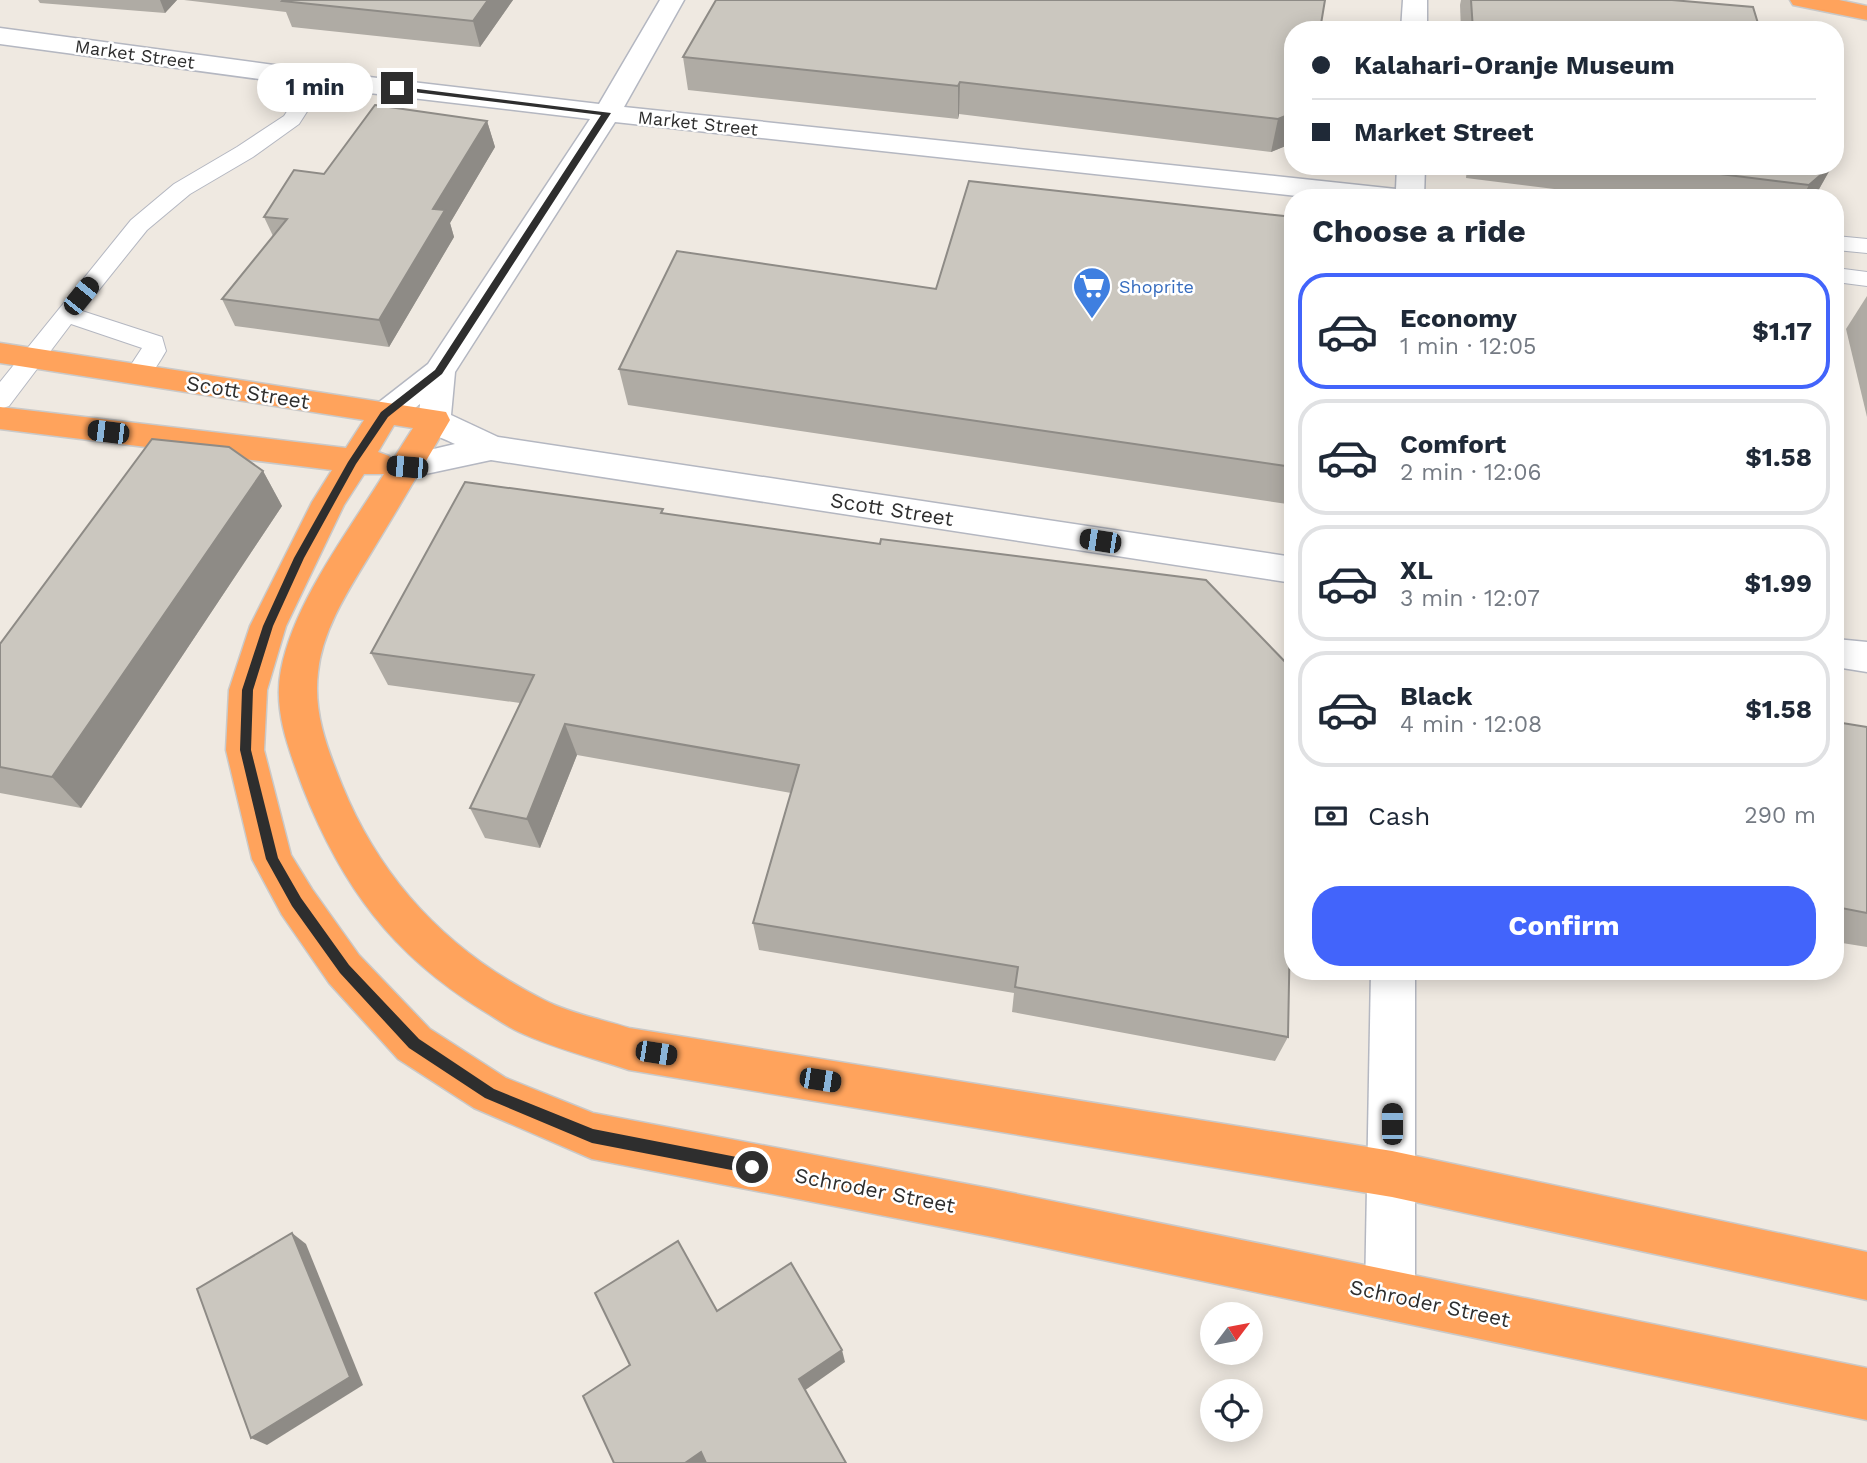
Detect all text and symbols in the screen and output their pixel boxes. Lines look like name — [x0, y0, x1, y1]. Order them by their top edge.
street label: Market Street — [74, 35, 197, 73]
text: Kalahari-Oranje Museum — [1354, 50, 1675, 80]
callout: 1 min — [257, 64, 372, 112]
route end — [381, 72, 413, 104]
text: 1 min — [285, 74, 345, 101]
street label: Market Street — [637, 106, 760, 140]
text: Market Street — [1354, 117, 1533, 147]
text: Choose a ride — [1312, 212, 1526, 250]
supermarket icon: Shoprite — [1071, 265, 1113, 320]
car — [60, 273, 103, 319]
place label: Shoprite — [1119, 276, 1194, 297]
icon: car — [1316, 300, 1379, 363]
text: Economy — [1400, 303, 1517, 333]
text: $1.17 — [1752, 316, 1812, 346]
text: 1 min · 12:05 — [1400, 333, 1536, 360]
street label: Scott Street — [185, 370, 312, 414]
car — [86, 419, 131, 445]
icon: car — [1316, 426, 1379, 489]
text: Comfort — [1400, 429, 1506, 459]
text: $1.58 — [1745, 442, 1812, 472]
car — [386, 455, 429, 479]
text: 2 min · 12:06 — [1400, 459, 1541, 486]
street label: Scott Street — [829, 487, 956, 531]
car — [1078, 527, 1123, 555]
icon: car — [1316, 552, 1379, 615]
text: XL — [1400, 555, 1433, 585]
text: $1.99 — [1745, 568, 1812, 598]
text: 3 min · 12:07 — [1400, 585, 1540, 612]
icon: car — [1316, 678, 1379, 741]
text: Black — [1400, 681, 1472, 711]
text: $1.58 — [1745, 694, 1812, 724]
text: 4 min · 12:08 — [1400, 711, 1542, 738]
icon: cash — [1312, 797, 1350, 835]
text: Cash — [1368, 801, 1430, 831]
text: 290 m — [1744, 802, 1816, 829]
button: Confirm — [1312, 886, 1816, 966]
car — [634, 1039, 679, 1067]
car — [798, 1066, 843, 1094]
car — [1382, 1103, 1403, 1145]
route start — [736, 1151, 768, 1183]
street label: Schroder Street — [793, 1162, 957, 1218]
street label: Schroder Street — [1348, 1274, 1512, 1332]
north arrow — [1200, 1302, 1264, 1365]
map controls — [1200, 1302, 1263, 1442]
button: locate — [1200, 1379, 1263, 1442]

